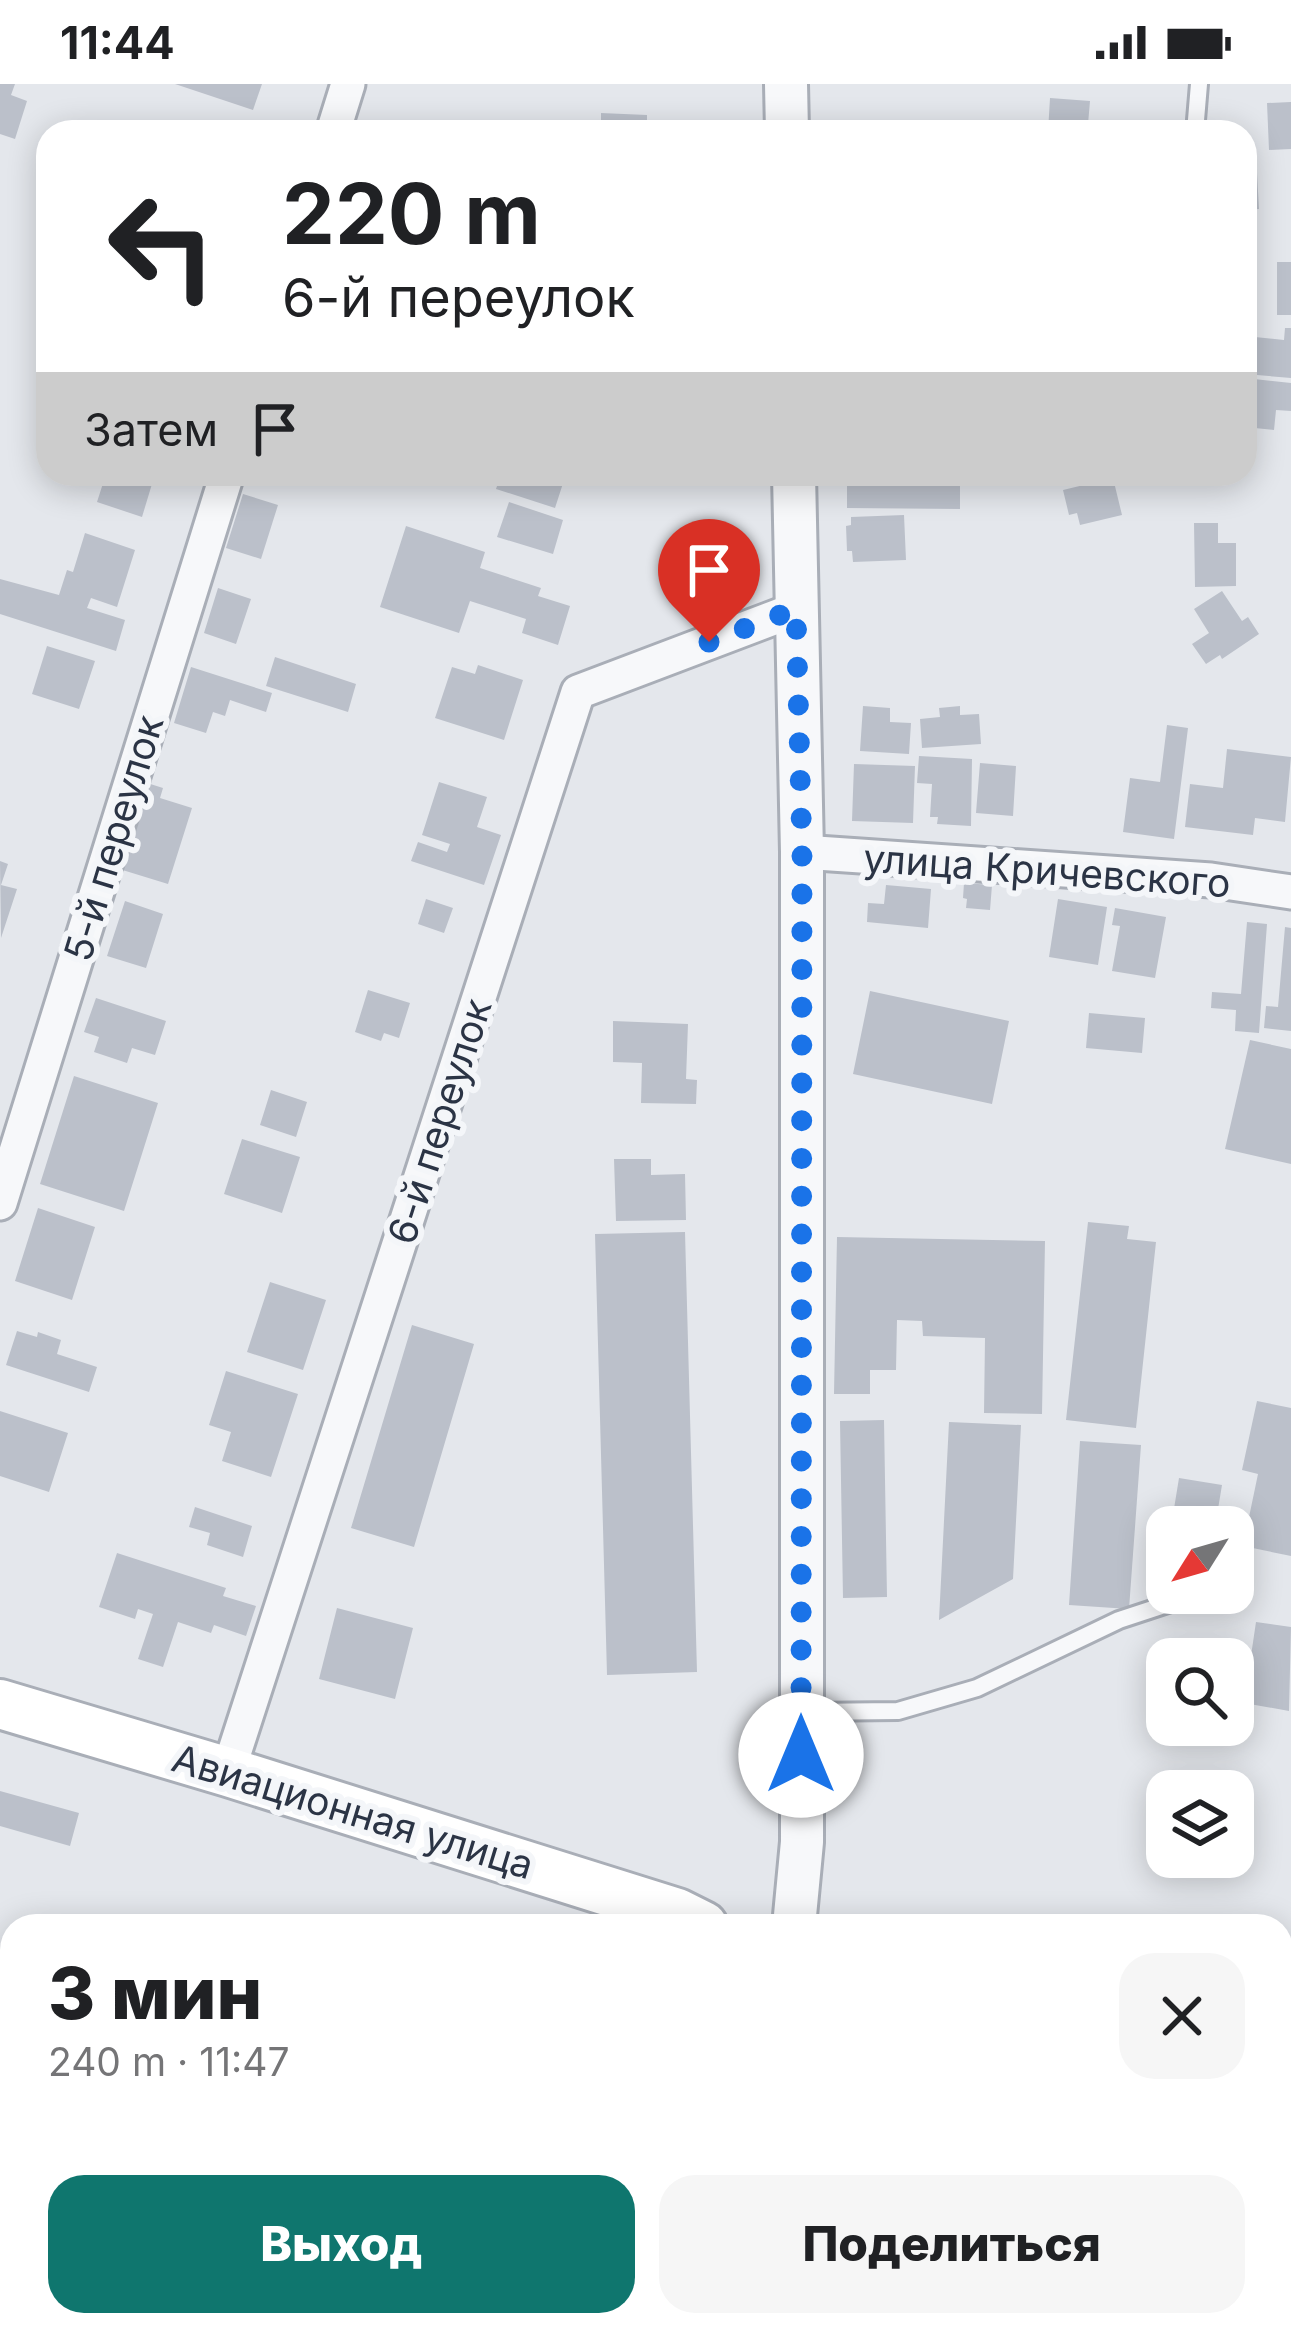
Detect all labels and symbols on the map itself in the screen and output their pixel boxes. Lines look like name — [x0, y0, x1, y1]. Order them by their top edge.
pin — [658, 519, 760, 642]
street label: 5-й переулок — [53, 710, 173, 966]
street label: улица Кричевского — [862, 834, 1232, 906]
street label: 6-й переулок — [377, 993, 501, 1249]
north arrow — [1146, 1506, 1254, 1614]
position arrow — [738, 1692, 864, 1818]
street label: Авиационная улица — [167, 1734, 539, 1888]

